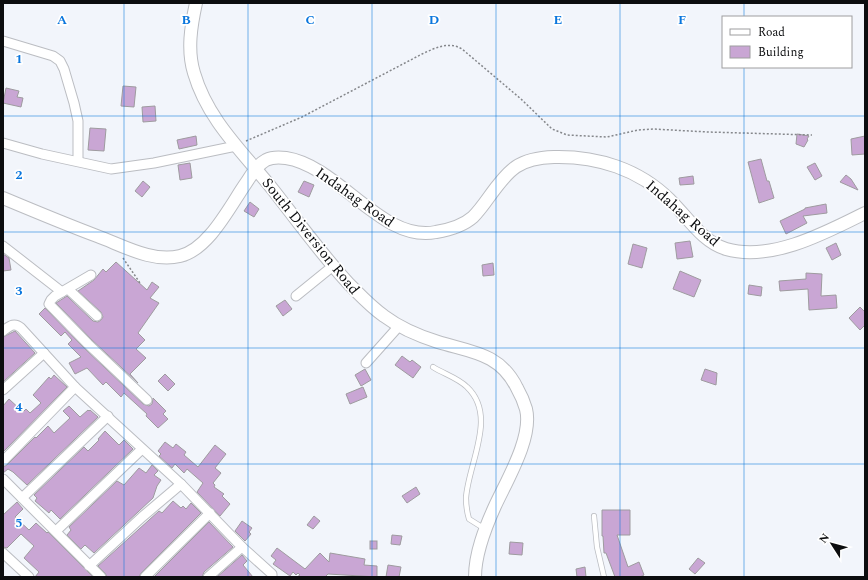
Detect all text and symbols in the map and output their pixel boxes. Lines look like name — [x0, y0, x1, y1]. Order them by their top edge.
text: A — [57, 10, 67, 30]
text: B — [181, 10, 191, 30]
text: C — [305, 10, 315, 30]
text: D — [429, 10, 439, 30]
text: E — [554, 10, 563, 30]
text: F — [678, 10, 686, 30]
legend — [722, 16, 852, 68]
text: Road — [758, 23, 785, 42]
text: Building — [758, 43, 804, 62]
text: 1 — [15, 49, 23, 69]
street label: Indahag Road — [310, 162, 399, 233]
text: 2 — [15, 165, 23, 185]
street label: South Diversion Road — [256, 173, 365, 300]
street label: Indahag Road — [640, 175, 725, 252]
text: 3 — [15, 281, 23, 301]
text: 4 — [15, 397, 23, 417]
text: 5 — [15, 513, 23, 533]
north arrow — [812, 524, 852, 564]
text: N — [815, 530, 834, 547]

